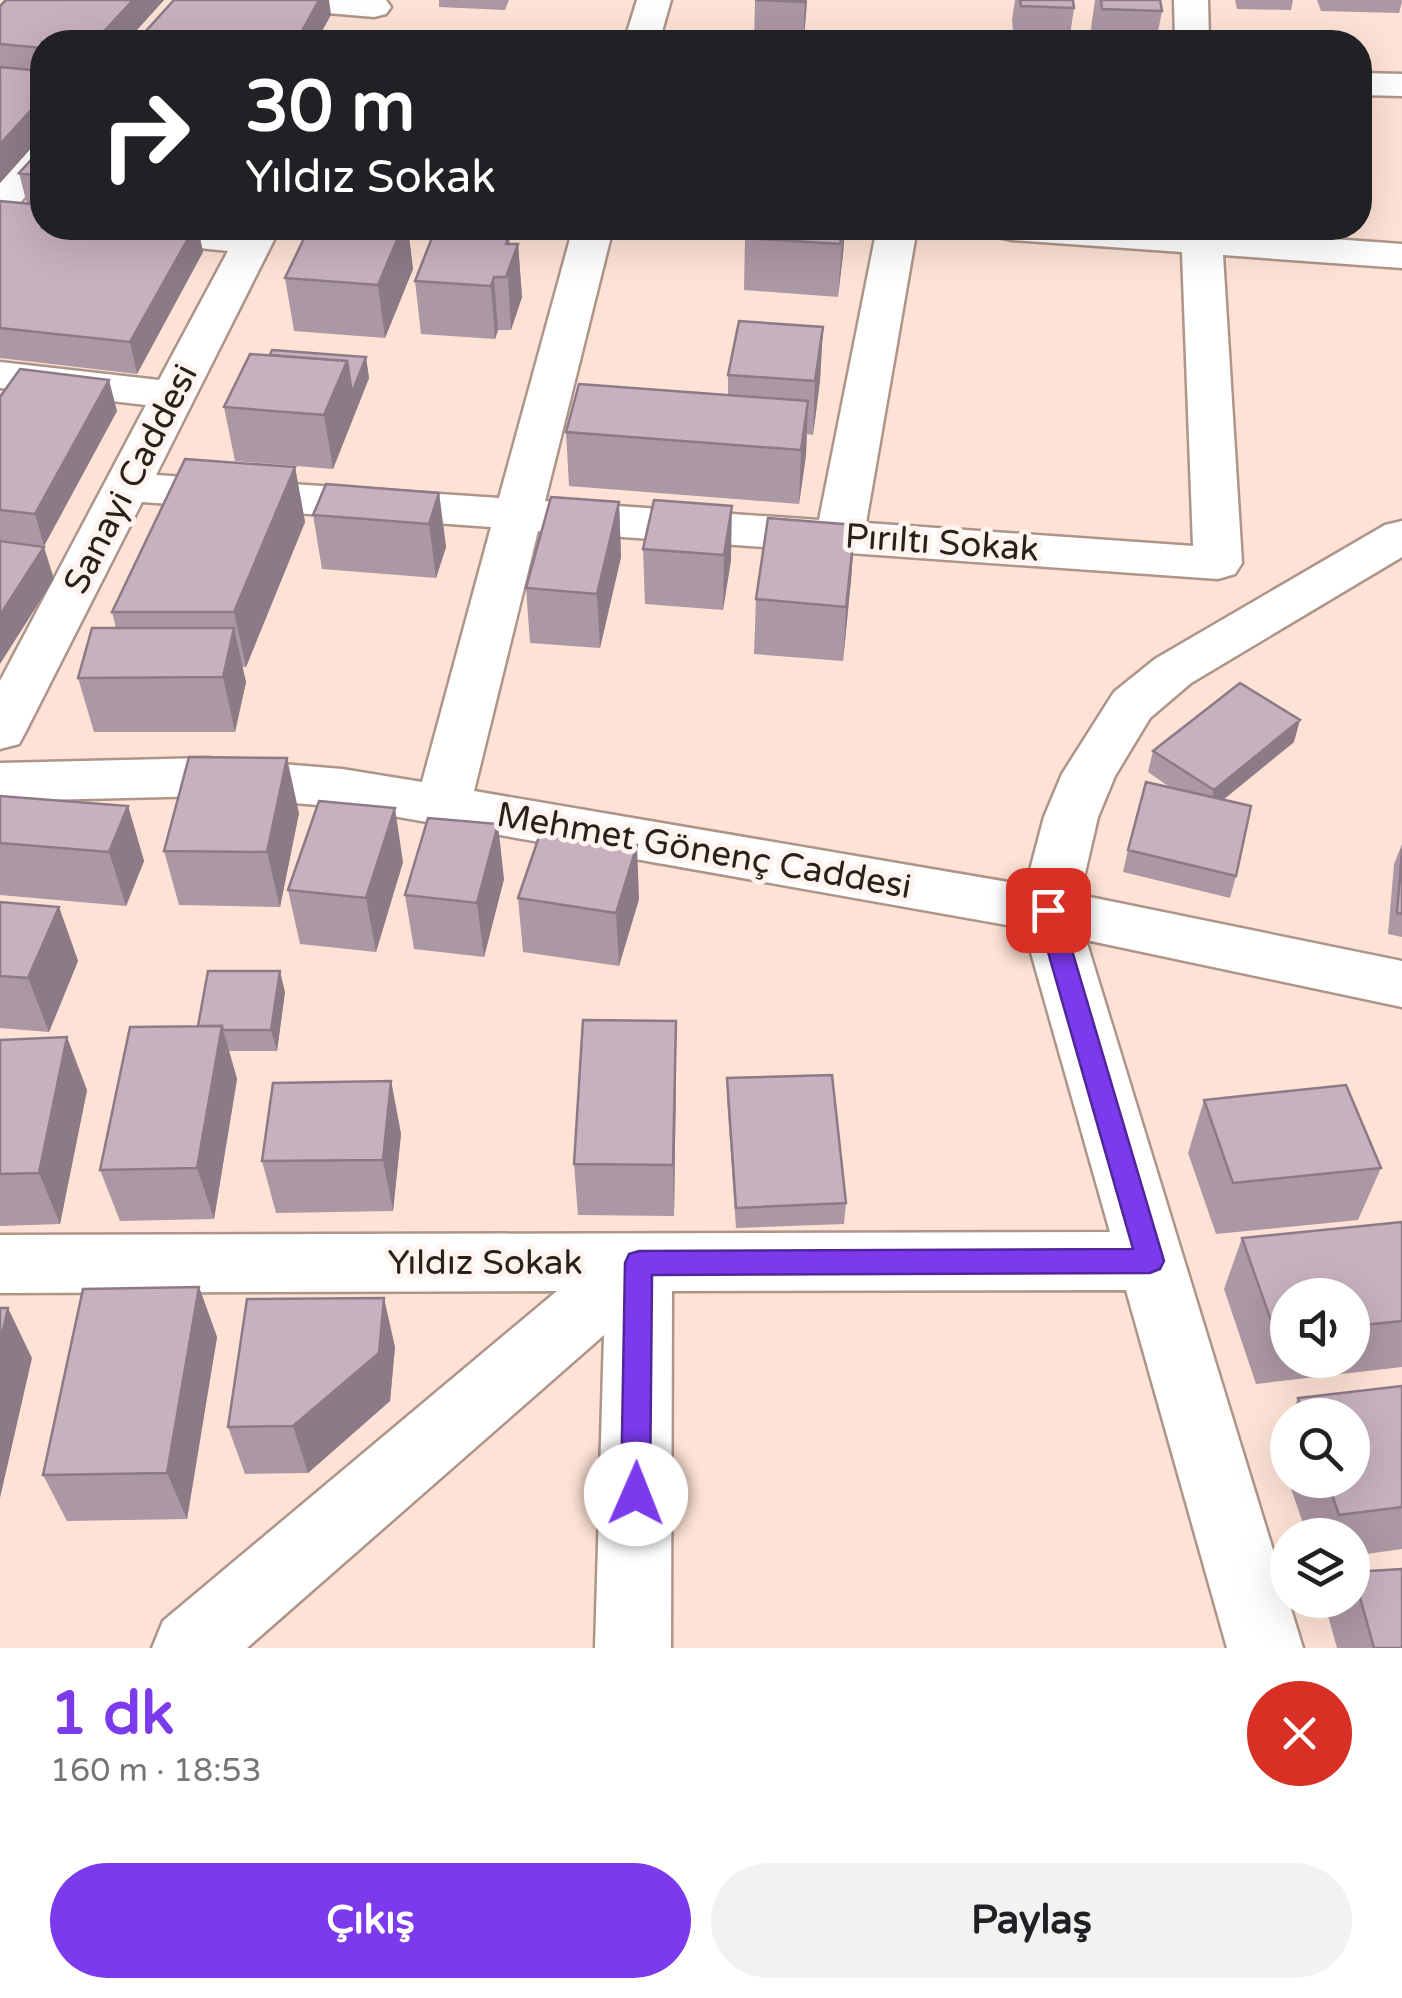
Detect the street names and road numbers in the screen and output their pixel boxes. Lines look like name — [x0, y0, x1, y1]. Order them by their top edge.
street label: Sanayi Caddesi — [55, 357, 207, 601]
street label: Pırıltı Sokak — [844, 515, 1040, 571]
street label: Mehmet Gönenç Caddesi — [493, 794, 915, 908]
street label: Yıldız Sokak — [388, 1242, 583, 1284]

